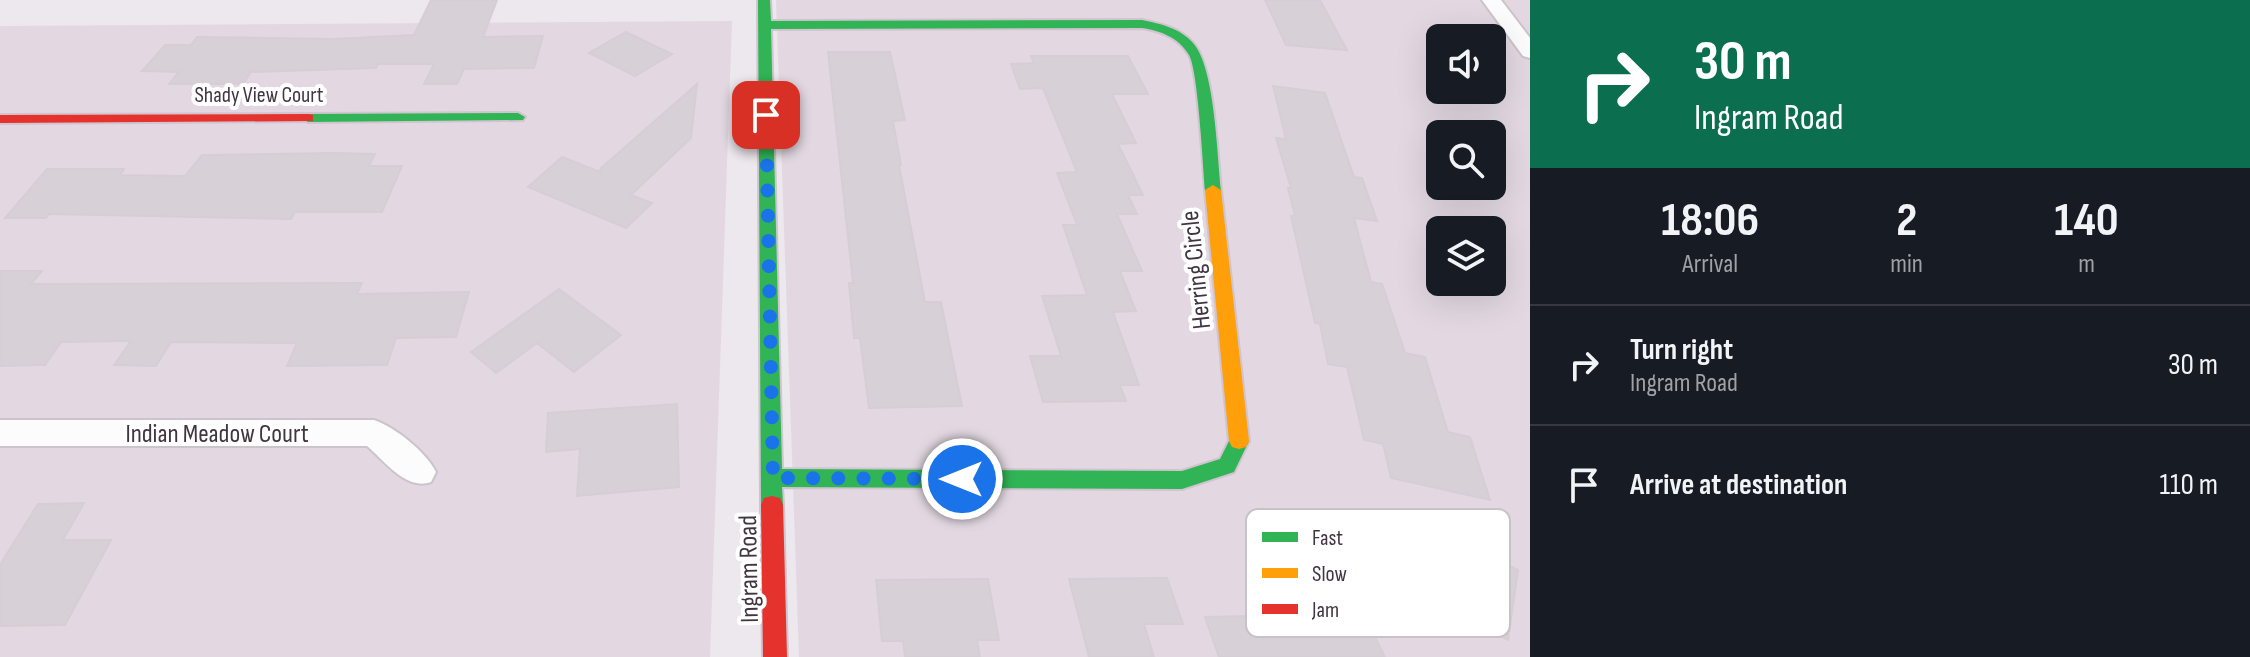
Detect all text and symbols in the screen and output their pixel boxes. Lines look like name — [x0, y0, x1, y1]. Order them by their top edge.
map controls — [1426, 24, 1506, 296]
button: sound — [1426, 24, 1506, 104]
text: 30 m — [1694, 29, 1792, 96]
icon: right — [1562, 32, 1666, 136]
pin — [732, 81, 800, 149]
street label: Shady View Court — [194, 82, 324, 109]
icon: arrive — [744, 93, 788, 137]
text: Ingram Road — [1694, 97, 1843, 140]
button: search — [1426, 120, 1506, 200]
text: 18:06 — [1661, 192, 1759, 249]
text: 2 — [1896, 192, 1917, 249]
text: 140 — [2054, 192, 2119, 249]
street label: Herring Circle — [1175, 209, 1218, 331]
button: layers — [1426, 216, 1506, 296]
text: Arrival — [1682, 249, 1738, 280]
text: min — [1890, 249, 1923, 280]
text: m — [2078, 249, 2095, 280]
text: Turn right — [1630, 332, 1733, 368]
icon: right — [1562, 343, 1606, 387]
text: 30 m — [2168, 347, 2218, 383]
text: Ingram Road — [1630, 368, 1738, 399]
street label: Indian Meadow Court — [125, 419, 309, 450]
position arrow — [920, 437, 1004, 521]
icon: arrive — [1562, 463, 1606, 507]
text: Arrive at destination — [1630, 467, 1847, 503]
text: 110 m — [2160, 467, 2218, 503]
legend — [1246, 509, 1510, 637]
street label: Ingram Road — [733, 515, 766, 623]
text: Fast — [1312, 525, 1343, 552]
text: Slow — [1312, 561, 1347, 588]
text: Jam — [1311, 597, 1339, 624]

